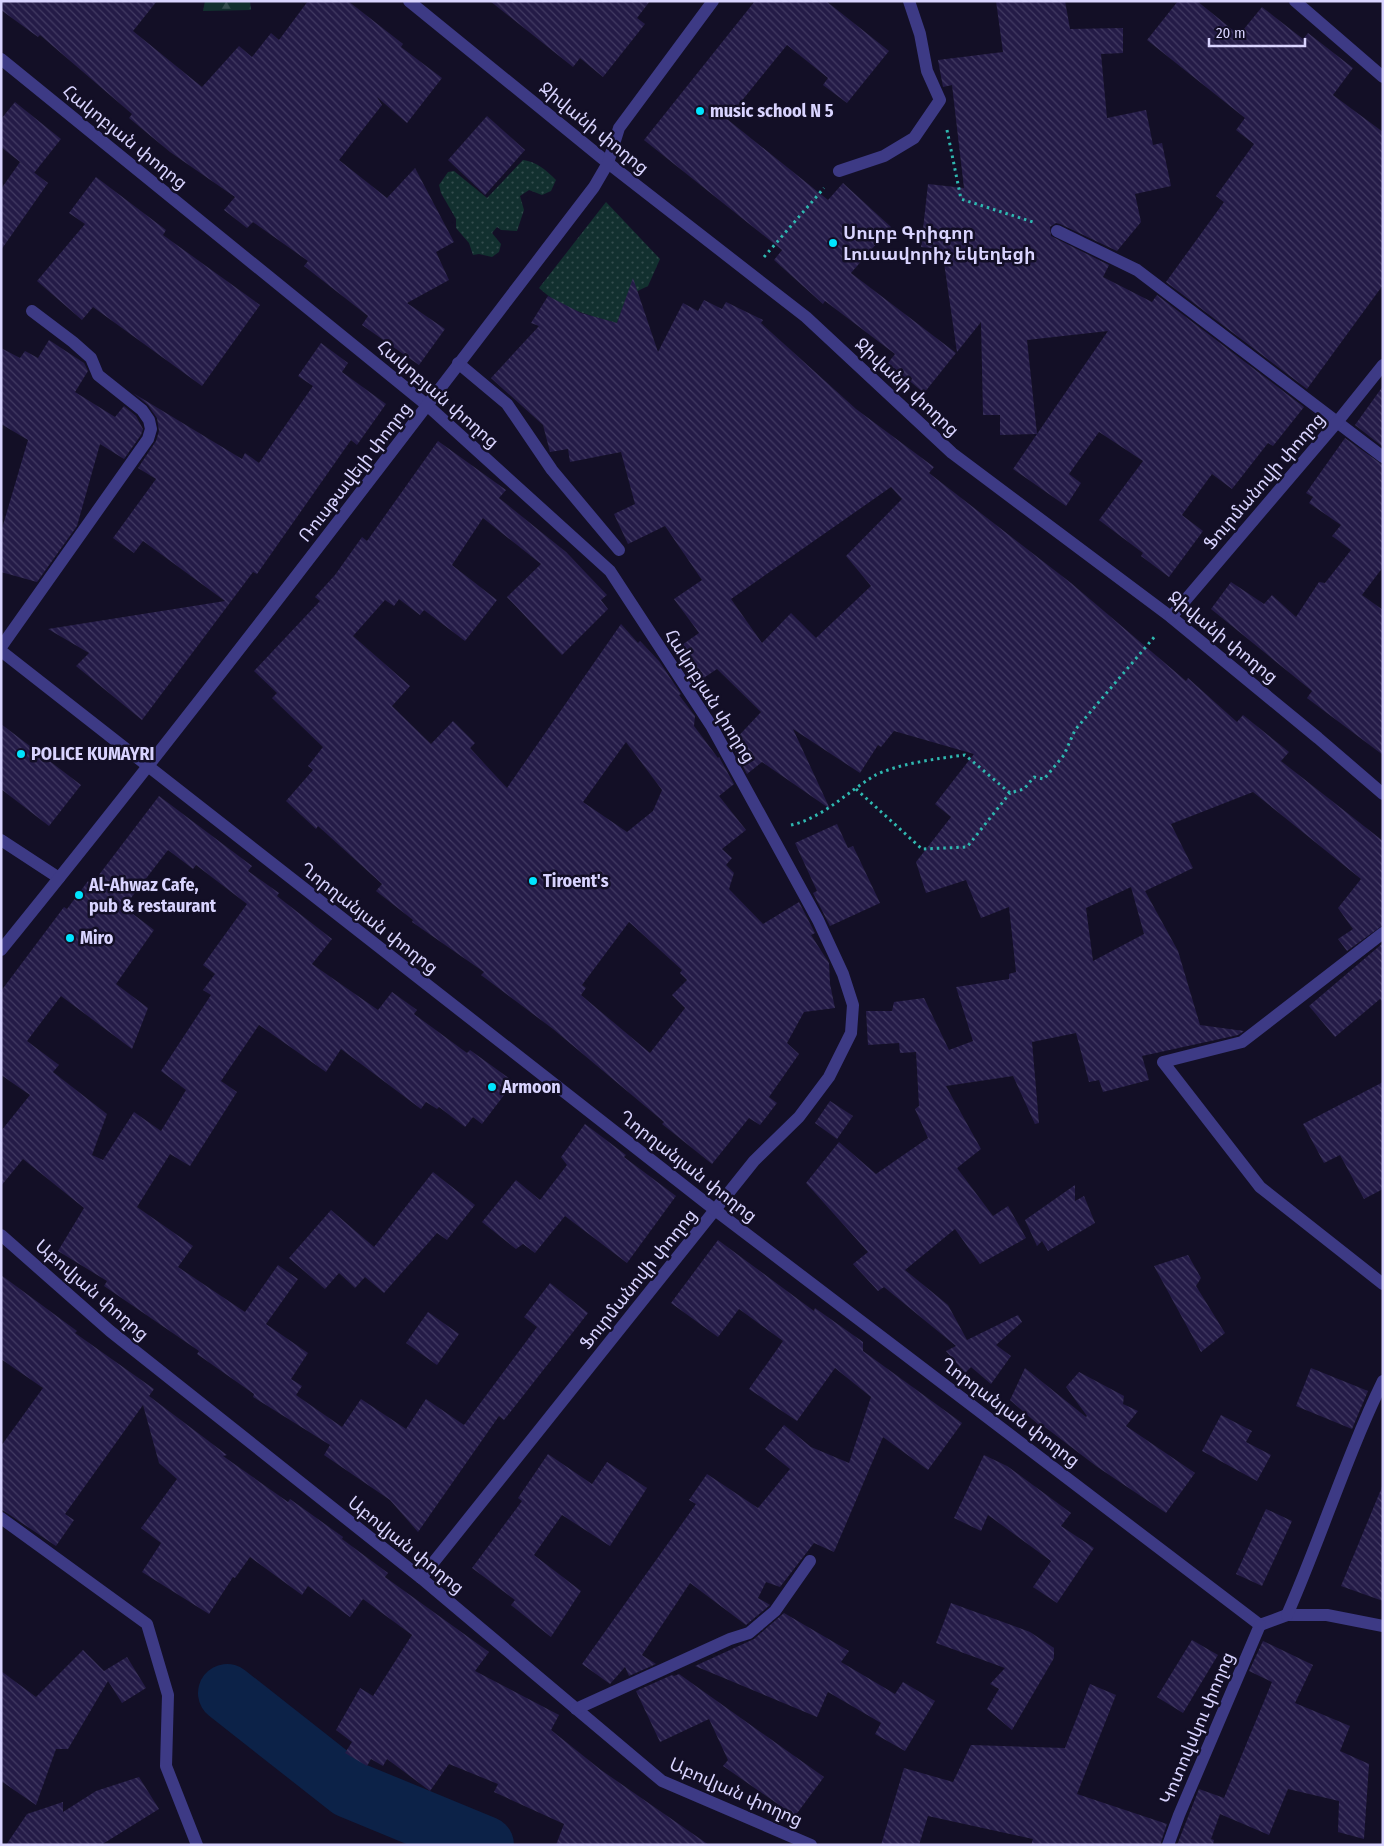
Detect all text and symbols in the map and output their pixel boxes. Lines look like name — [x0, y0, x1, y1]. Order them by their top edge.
scale bar — [1209, 15, 1305, 47]
text: 20 m — [1216, 24, 1246, 42]
street label: Ջիվանի փողոց — [535, 77, 653, 179]
street label: Հակոբյան փողոց — [58, 80, 192, 194]
place label: music school N 5 — [710, 100, 834, 122]
marker: music school N 5 — [694, 105, 706, 117]
place label: Սուրբ Գրիգոր Լուսավորիչ եկեղեցի — [843, 222, 1035, 265]
marker: Սուրբ Գրիգոր Լուսավորիչ եկեղեցի — [827, 237, 839, 249]
street label: Ջիվանի փողոց — [850, 333, 964, 441]
street label: Հակոբյան փողոց — [373, 335, 503, 453]
street label: Ռուսթավելի փողոց — [294, 398, 416, 546]
street label: Ֆուրմանովի փողոց — [1199, 408, 1329, 554]
street label: Ջիվանի փողոց — [1164, 586, 1282, 688]
street label: Հակոբյան փողոց — [660, 625, 760, 767]
place label: POLICE KUMAYRI — [31, 743, 154, 765]
marker: POLICE KUMAYRI — [15, 748, 27, 760]
street label: Ղորղանյան փողոց — [296, 857, 442, 979]
place label: Tiroent's — [543, 870, 609, 892]
place label: Al-Ahwaz Cafe, pub & restaurant — [88, 874, 217, 917]
marker: Tiroent's — [527, 875, 539, 887]
marker: Al-Ahwaz Cafe, pub & restaurant — [73, 889, 85, 901]
place label: Miro — [80, 927, 114, 949]
marker: Miro — [64, 932, 76, 944]
place label: Armoon — [501, 1076, 561, 1098]
marker: Armoon — [486, 1081, 498, 1093]
street label: Ղորղանյան փողոց — [615, 1105, 761, 1227]
street label: Ֆուրմանովի փողոց — [575, 1204, 701, 1354]
street label: Աբովյան փողոց — [31, 1235, 153, 1345]
street label: Ղորղանյան փողոց — [936, 1352, 1084, 1472]
street label: Աբովյան փողոց — [343, 1491, 469, 1599]
street label: Կոտովսկու փողոց — [1155, 1649, 1239, 1807]
street label: Աբովյան փողոց — [666, 1753, 806, 1831]

